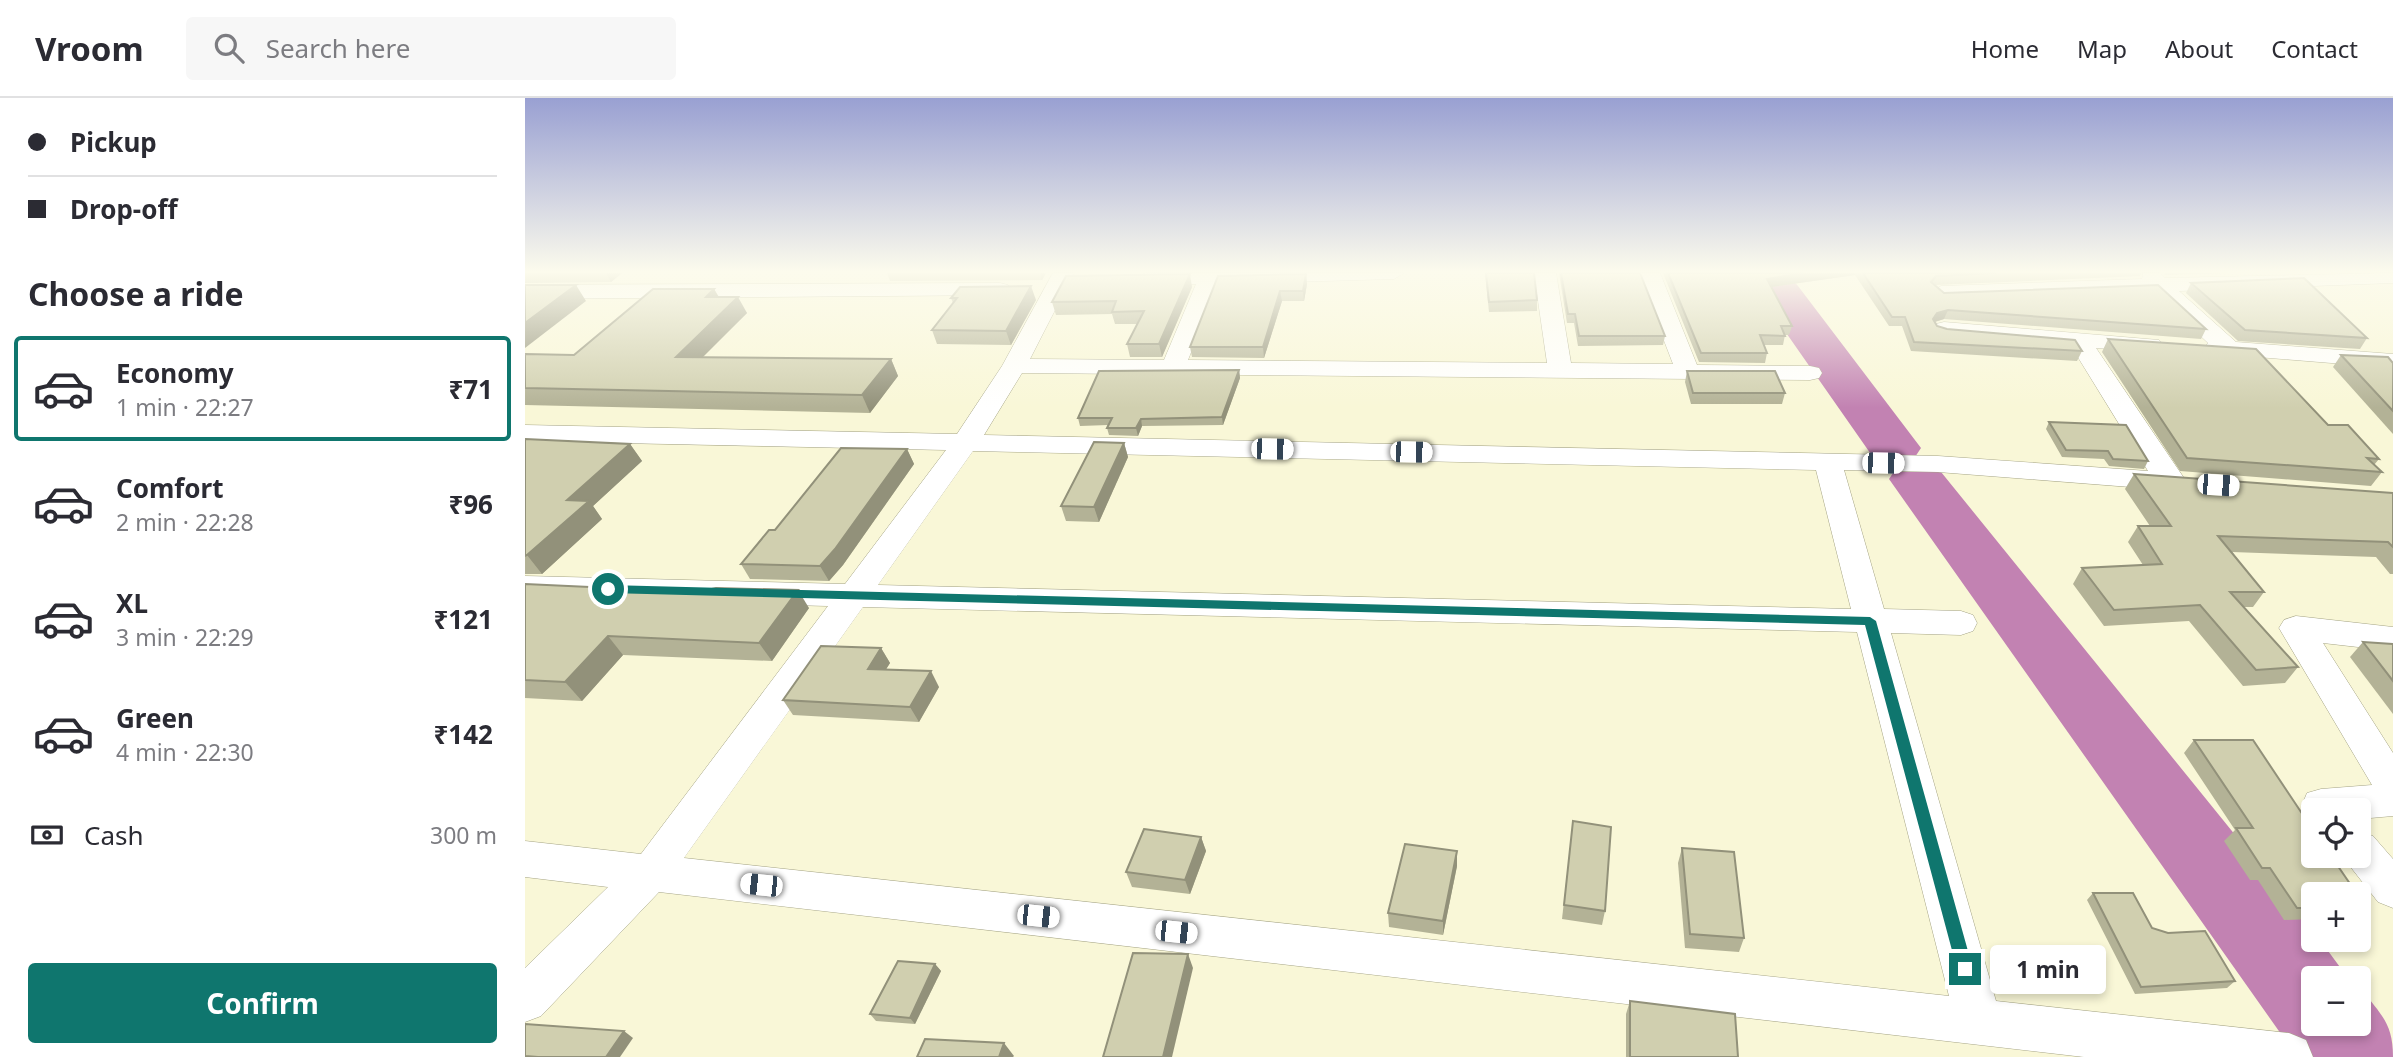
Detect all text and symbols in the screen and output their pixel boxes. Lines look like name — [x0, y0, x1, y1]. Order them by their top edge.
search box — [186, 17, 676, 80]
text: Vroom — [35, 26, 144, 71]
icon: search — [210, 29, 248, 67]
text: Search here — [266, 30, 410, 66]
text: Home — [1971, 32, 2039, 65]
text: Map — [2077, 32, 2127, 65]
text: About — [2165, 32, 2233, 65]
text: Contact — [2271, 32, 2358, 65]
text: Pickup — [70, 124, 157, 160]
text: Drop-off — [70, 191, 177, 227]
text: Choose a ride — [28, 272, 244, 315]
text: Economy — [116, 355, 234, 391]
icon: car — [32, 357, 95, 420]
text: ₹71 — [448, 371, 493, 407]
text: 1 min · 22:27 — [116, 391, 254, 423]
car — [1251, 438, 1294, 460]
car — [1390, 441, 1433, 463]
car — [1862, 452, 1905, 474]
text: Comfort — [116, 470, 224, 506]
icon: car — [32, 472, 95, 535]
car — [2197, 473, 2240, 497]
text: ₹96 — [448, 486, 493, 522]
text: 2 min · 22:28 — [116, 506, 254, 538]
route start — [592, 573, 624, 605]
text: XL — [116, 585, 148, 621]
icon: car — [32, 587, 95, 650]
text: ₹121 — [434, 601, 493, 637]
text: 3 min · 22:29 — [116, 621, 254, 653]
text: Green — [116, 700, 194, 736]
icon: car — [32, 702, 95, 765]
text: ₹142 — [434, 716, 493, 752]
text: 4 min · 22:30 — [116, 736, 254, 768]
map controls — [2301, 798, 2371, 1036]
button: locate — [2301, 798, 2371, 868]
icon: cash — [28, 816, 66, 854]
text: Cash — [84, 817, 144, 853]
text: 300 m — [430, 819, 497, 851]
car — [740, 872, 783, 898]
button: + — [2301, 882, 2371, 952]
car — [1017, 903, 1060, 929]
car — [1155, 919, 1198, 945]
callout: 1 min — [1989, 944, 2105, 994]
route end — [1949, 953, 1981, 985]
text: 1 min — [2016, 953, 2080, 985]
button: Confirm — [28, 963, 497, 1043]
button: − — [2301, 966, 2371, 1036]

